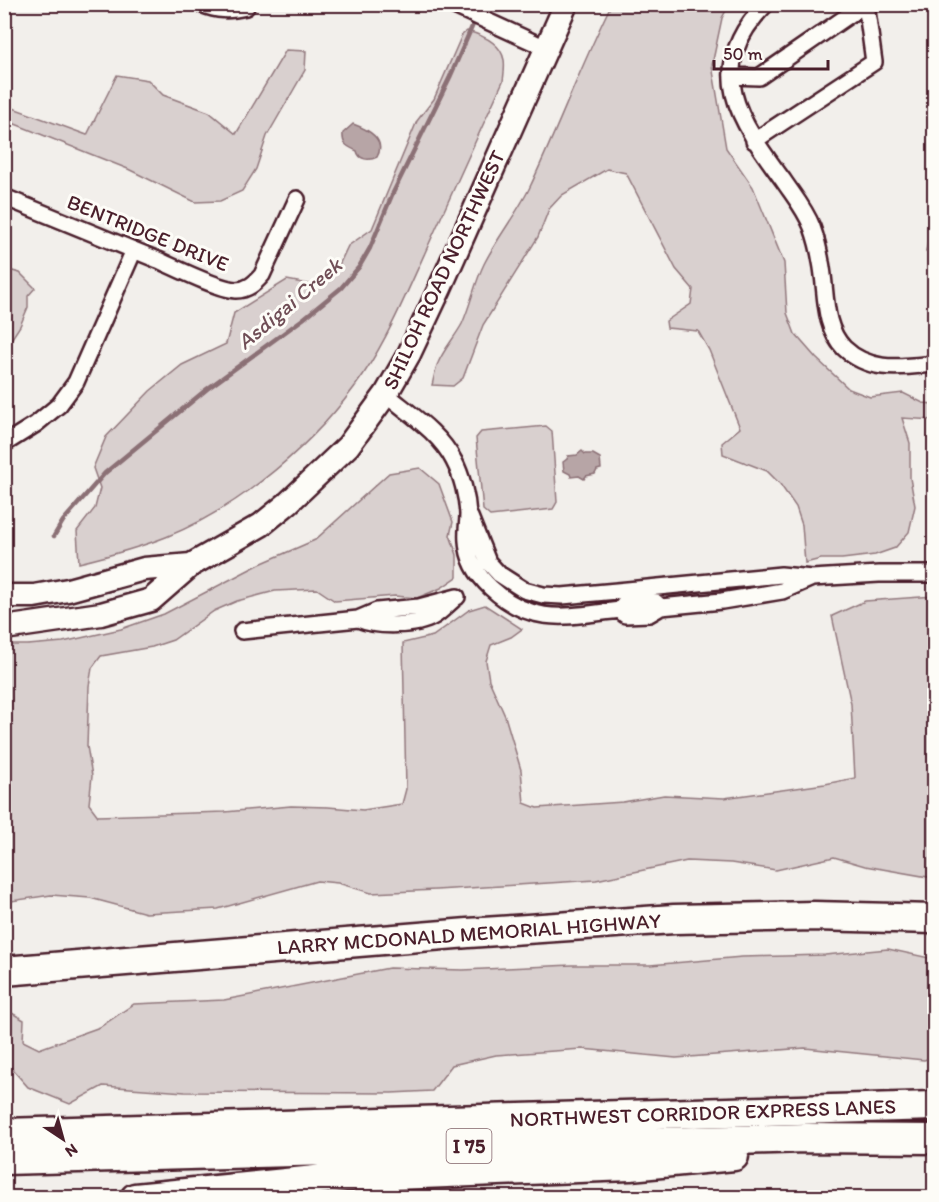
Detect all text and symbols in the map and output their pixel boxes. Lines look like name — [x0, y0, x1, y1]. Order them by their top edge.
scale bar — [714, 33, 828, 71]
text: 50 m — [723, 43, 763, 65]
street label: SHILOH ROAD NORTHWEST — [377, 146, 510, 393]
street label: BENTRIDGE DRIVE — [64, 189, 233, 276]
water label: Asdigai Creek — [231, 251, 349, 355]
street label: LARRY MCDONALD MEMORIAL HIGHWAY — [276, 908, 662, 959]
street label: NORTHWEST CORRIDOR EXPRESS LANES — [509, 1093, 897, 1132]
north arrow — [33, 1109, 93, 1169]
road number: I 75 — [446, 1129, 492, 1163]
text: N — [62, 1140, 81, 1162]

